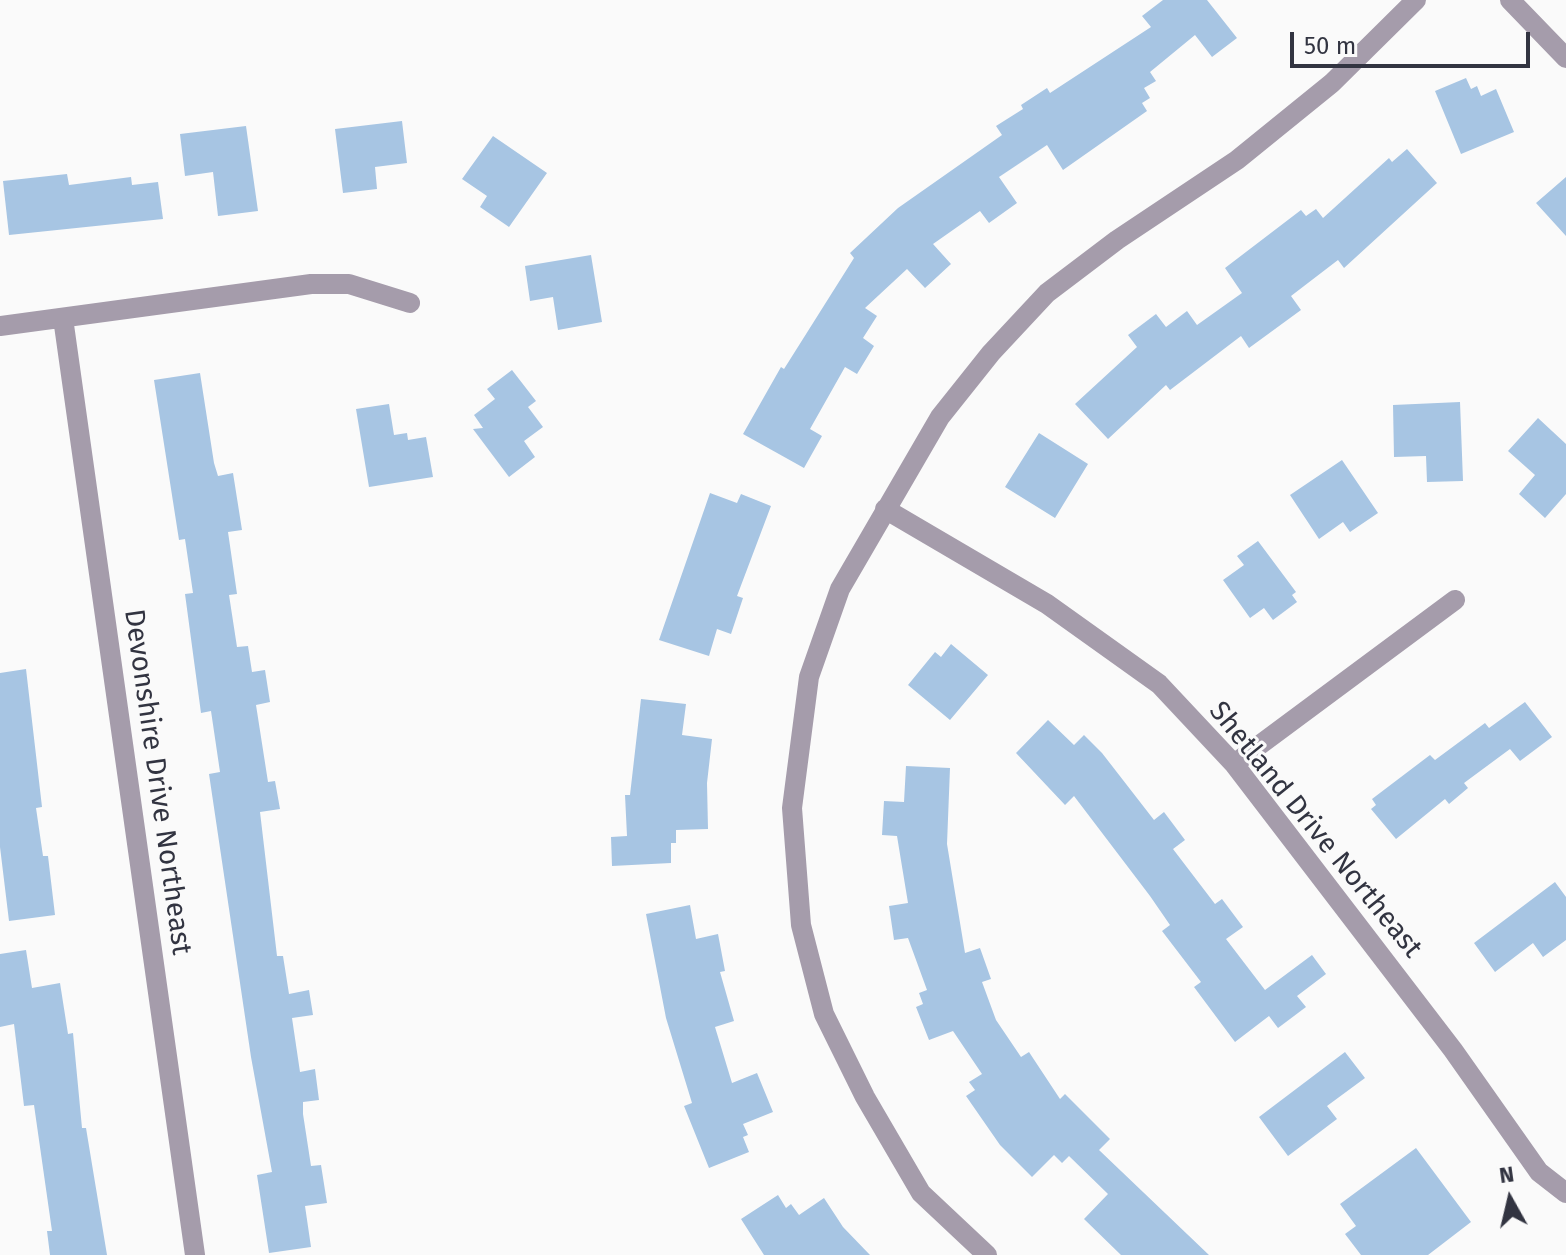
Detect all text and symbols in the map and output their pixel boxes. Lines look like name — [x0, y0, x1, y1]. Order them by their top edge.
scale bar — [1294, 16, 1534, 66]
text: 50 m — [1304, 32, 1356, 60]
street label: Devonshire Drive Northeast — [116, 607, 198, 957]
street label: Shetland Drive Northeast — [1201, 695, 1429, 965]
north arrow — [1470, 1159, 1550, 1239]
text: N — [1497, 1160, 1516, 1189]

